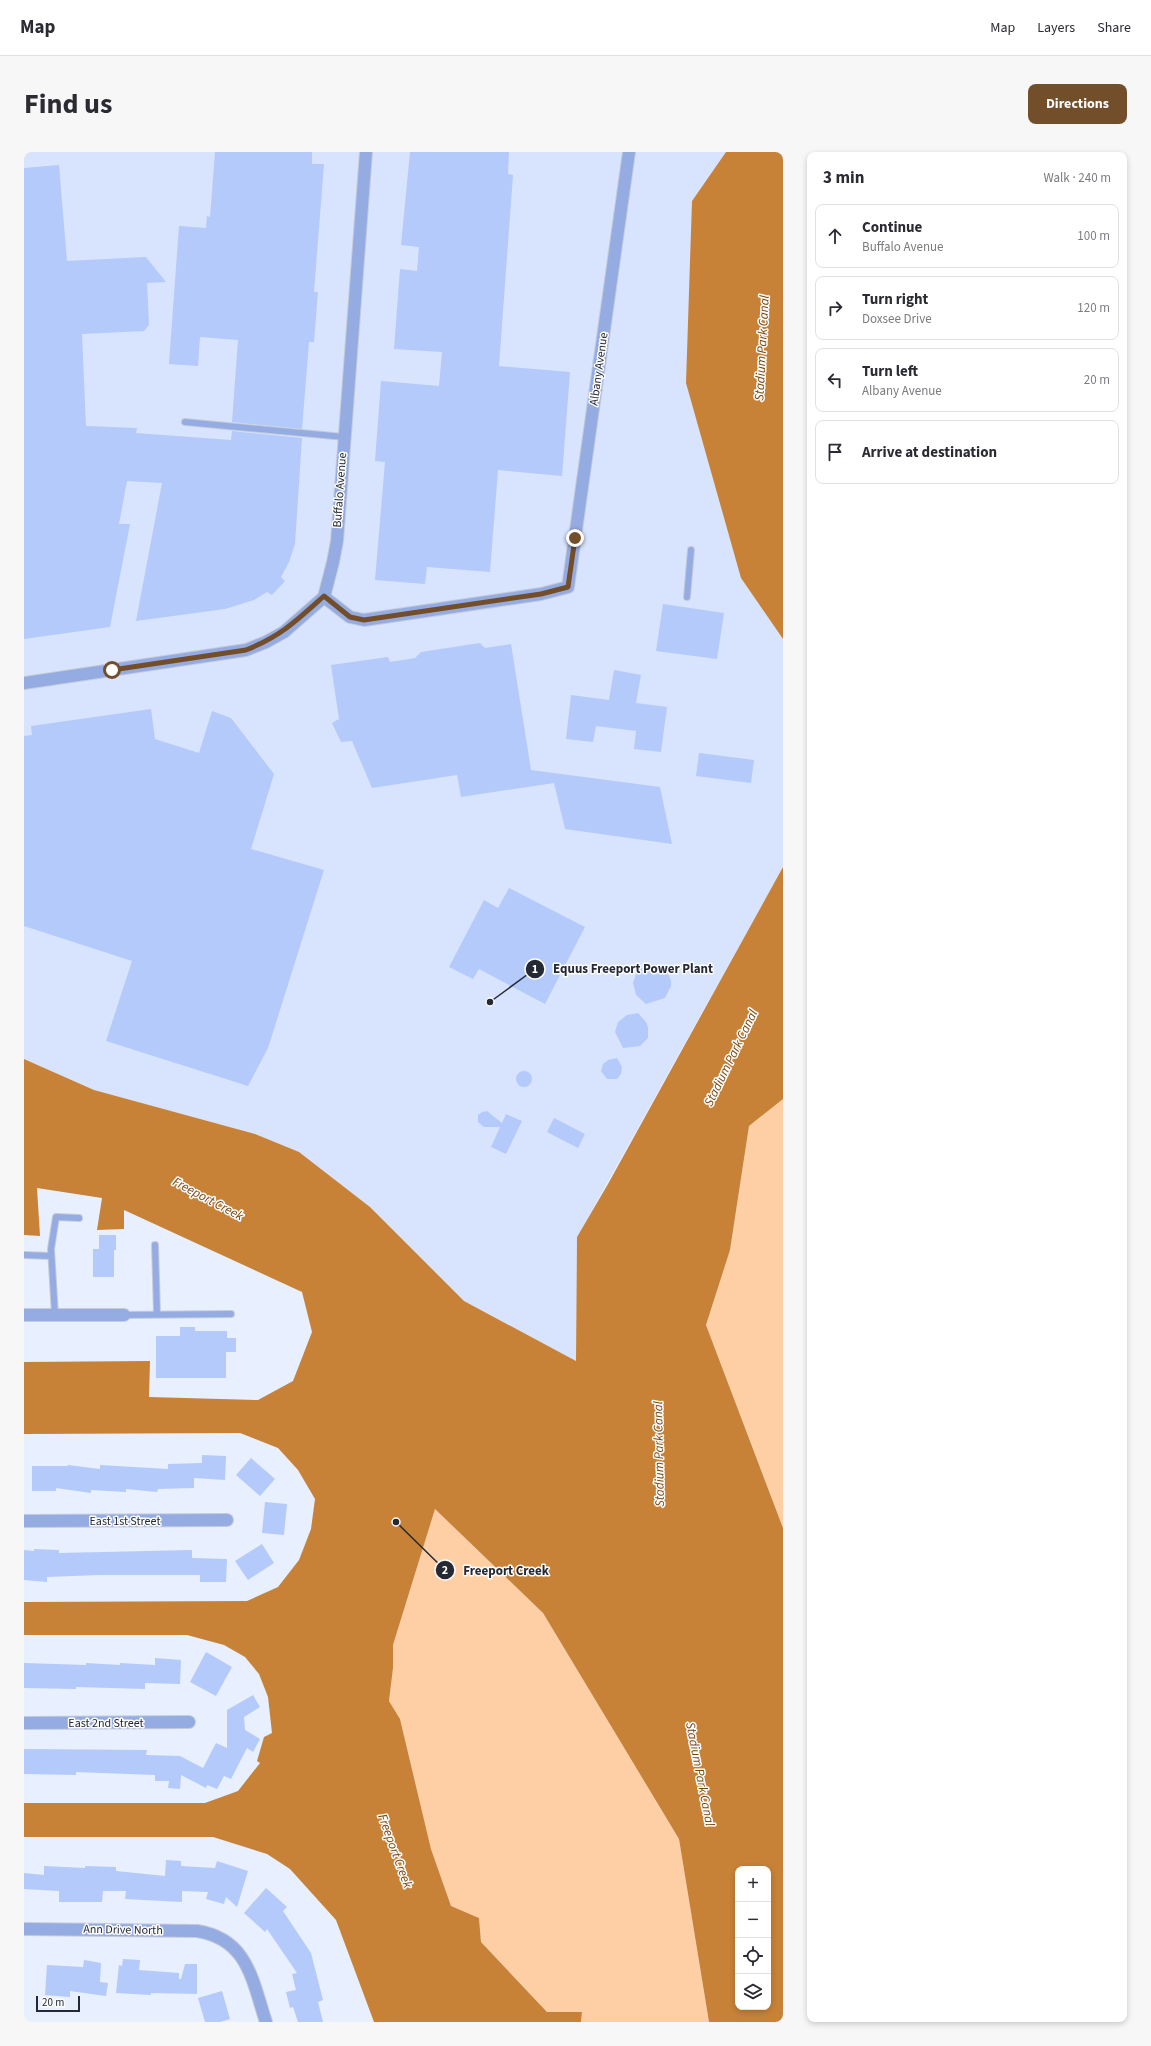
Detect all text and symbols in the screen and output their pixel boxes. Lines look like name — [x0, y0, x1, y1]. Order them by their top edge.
text: Map — [20, 14, 55, 41]
text: Map — [990, 18, 1015, 38]
text: Layers — [1037, 18, 1075, 38]
text: Share — [1097, 18, 1131, 38]
text: Find us — [24, 84, 112, 124]
button: Directions — [1028, 84, 1127, 124]
text: 3 min — [823, 166, 864, 190]
text: Walk · 240 m — [1043, 169, 1111, 187]
text: Continue — [862, 217, 922, 238]
icon: ahead — [824, 225, 846, 247]
text: 100 m — [1077, 227, 1110, 245]
text: Buffalo Avenue — [862, 238, 944, 256]
text: Turn right — [862, 289, 928, 310]
water label: Stadium Park Canal — [750, 294, 774, 401]
icon: right — [824, 297, 846, 319]
text: 120 m — [1077, 299, 1110, 317]
text: Doxsee Drive — [862, 310, 932, 328]
street label: Albany Avenue — [585, 331, 613, 407]
text: Turn left — [862, 361, 918, 382]
icon: left — [824, 369, 846, 391]
text: 20 m — [1084, 371, 1110, 389]
text: Albany Avenue — [862, 382, 942, 400]
icon: arrive — [824, 441, 846, 463]
text: Arrive at destination — [862, 442, 997, 463]
street label: Buffalo Avenue — [329, 452, 351, 528]
route end — [566, 529, 584, 547]
route start — [103, 661, 121, 679]
callout: Equus Freeport Power Plant — [525, 956, 721, 981]
text: Equus Freeport Power Plant — [553, 960, 713, 978]
text: 1 — [532, 961, 538, 978]
water label: Stadium Park Canal — [700, 1006, 763, 1109]
water label: Freeport Creek — [169, 1173, 247, 1226]
water label: Stadium Park Canal — [649, 1400, 669, 1507]
street label: East 1st Street — [90, 1513, 160, 1530]
callout: Freeport Creek — [435, 1558, 557, 1583]
text: 2 — [442, 1562, 448, 1579]
text: Freeport Creek — [463, 1562, 550, 1580]
street label: East 2nd Street — [68, 1715, 144, 1732]
water label: Stadium Park Canal — [681, 1720, 719, 1828]
water label: Freeport Creek — [373, 1811, 417, 1891]
map controls — [735, 1866, 771, 2010]
button: + — [735, 1866, 771, 1902]
button: − — [735, 1902, 771, 1938]
street label: Ann Drive North — [83, 1921, 163, 1939]
button: locate — [735, 1938, 771, 1974]
button: layers — [735, 1974, 771, 2010]
scale bar — [36, 1994, 80, 2013]
text: 20 m — [42, 1995, 64, 2010]

